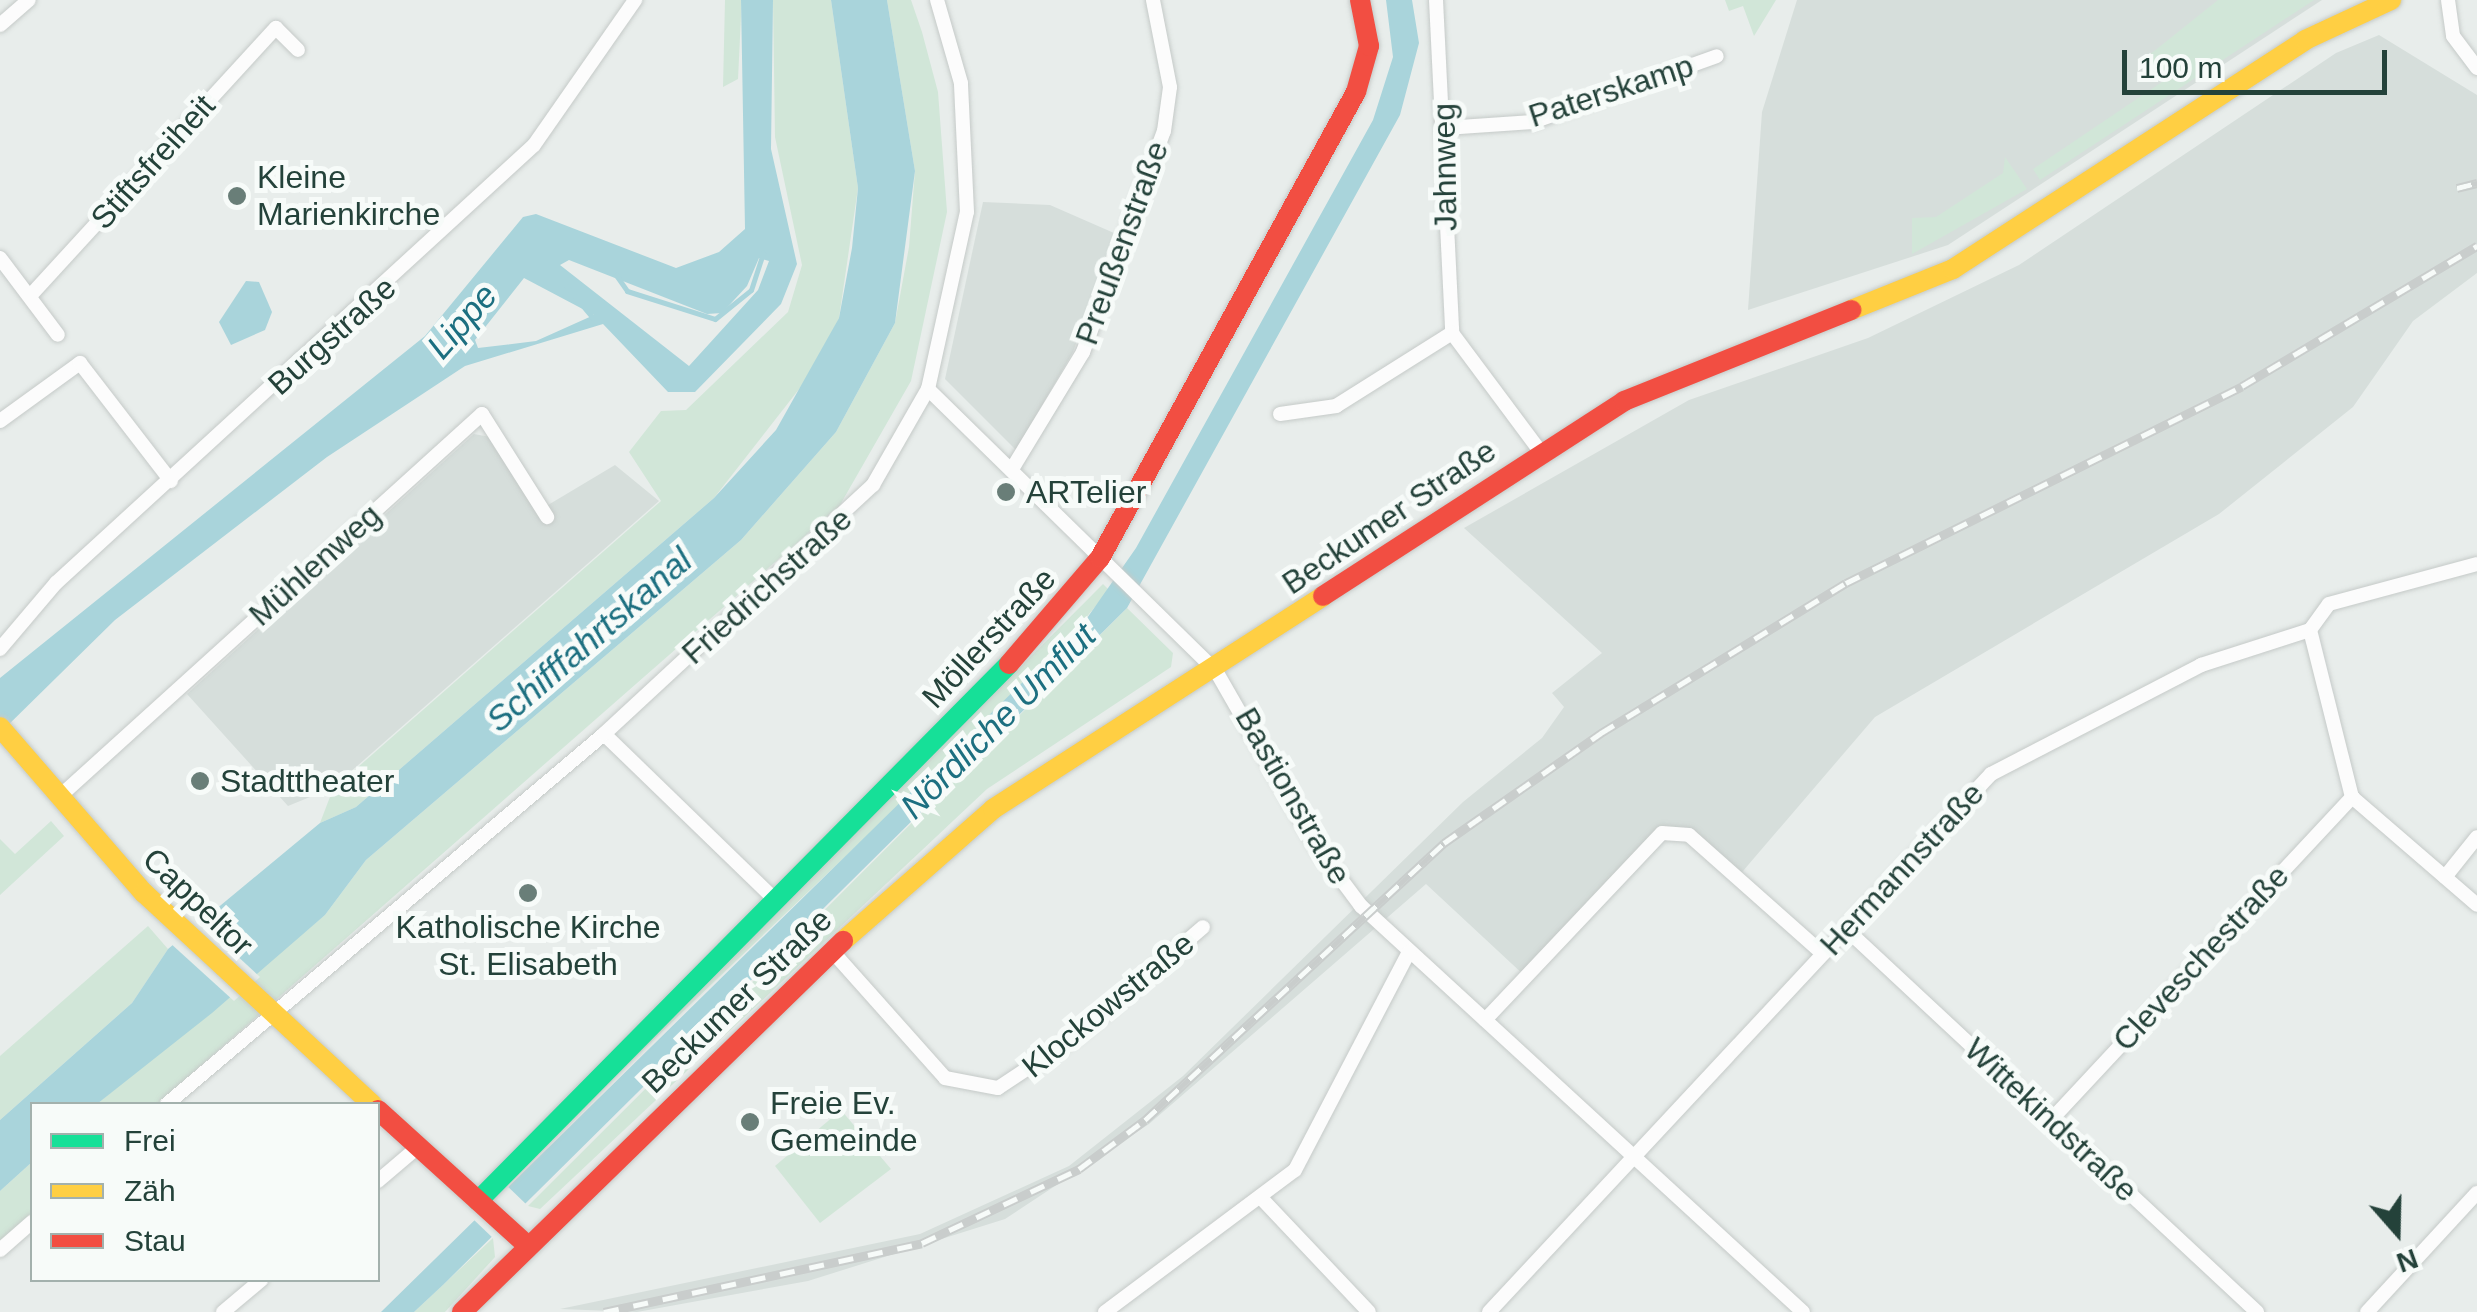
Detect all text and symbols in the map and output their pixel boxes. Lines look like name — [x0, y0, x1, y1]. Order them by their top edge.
scale bar — [2127, 30, 2392, 92]
street label: Paterskamp — [1524, 46, 1698, 136]
text: 100 m — [2139, 51, 2222, 84]
street label: Stiftsfreiheit — [83, 87, 223, 237]
street label: Jahnweg — [1425, 103, 1465, 231]
street label: Preußenstraße — [1067, 136, 1177, 350]
place label: Kleine Marienkirche — [257, 159, 440, 234]
marker: Kleine Marienkirche — [226, 185, 248, 207]
street label: Burgstraße — [260, 269, 404, 403]
water label: Lippe — [418, 275, 506, 367]
street label: Beckumer Straße — [1275, 431, 1503, 603]
place label: ARTelier — [1026, 473, 1146, 511]
marker: ARTelier — [995, 481, 1017, 503]
street label: Mühlenweg — [241, 496, 389, 634]
street label: Friedrichstraße — [674, 500, 860, 672]
water label: Schifffahrtskanal — [478, 539, 700, 741]
street label: Möllerstraße — [914, 560, 1064, 716]
water label: Nördliche Umflut — [892, 615, 1104, 827]
street label: Bastionstraße — [1227, 701, 1359, 891]
place label: Stadttheater — [220, 762, 394, 800]
marker: Stadttheater — [189, 770, 211, 792]
street label: Hermannstraße — [1812, 775, 1992, 963]
street label: Cappeltor — [135, 840, 261, 964]
street label: Cleveschestraße — [2105, 857, 2297, 1059]
marker: Katholische Kirche St. Elisabeth — [517, 882, 539, 904]
street label: Beckumer Straße — [634, 901, 840, 1101]
place label: Katholische Kirche St. Elisabeth — [395, 909, 661, 984]
street label: Klockowstraße — [1014, 924, 1202, 1086]
street label: Wittekindstraße — [1957, 1030, 2145, 1210]
place label: Freie Ev. Gemeinde — [770, 1085, 918, 1160]
legend — [30, 1102, 380, 1282]
marker: Freie Ev. Gemeinde — [739, 1111, 761, 1133]
text: Frei — [124, 1124, 176, 1157]
text: Zäh — [124, 1174, 176, 1207]
north arrow — [2347, 1182, 2447, 1282]
text: Stau — [124, 1224, 186, 1257]
text: N — [2393, 1243, 2422, 1279]

